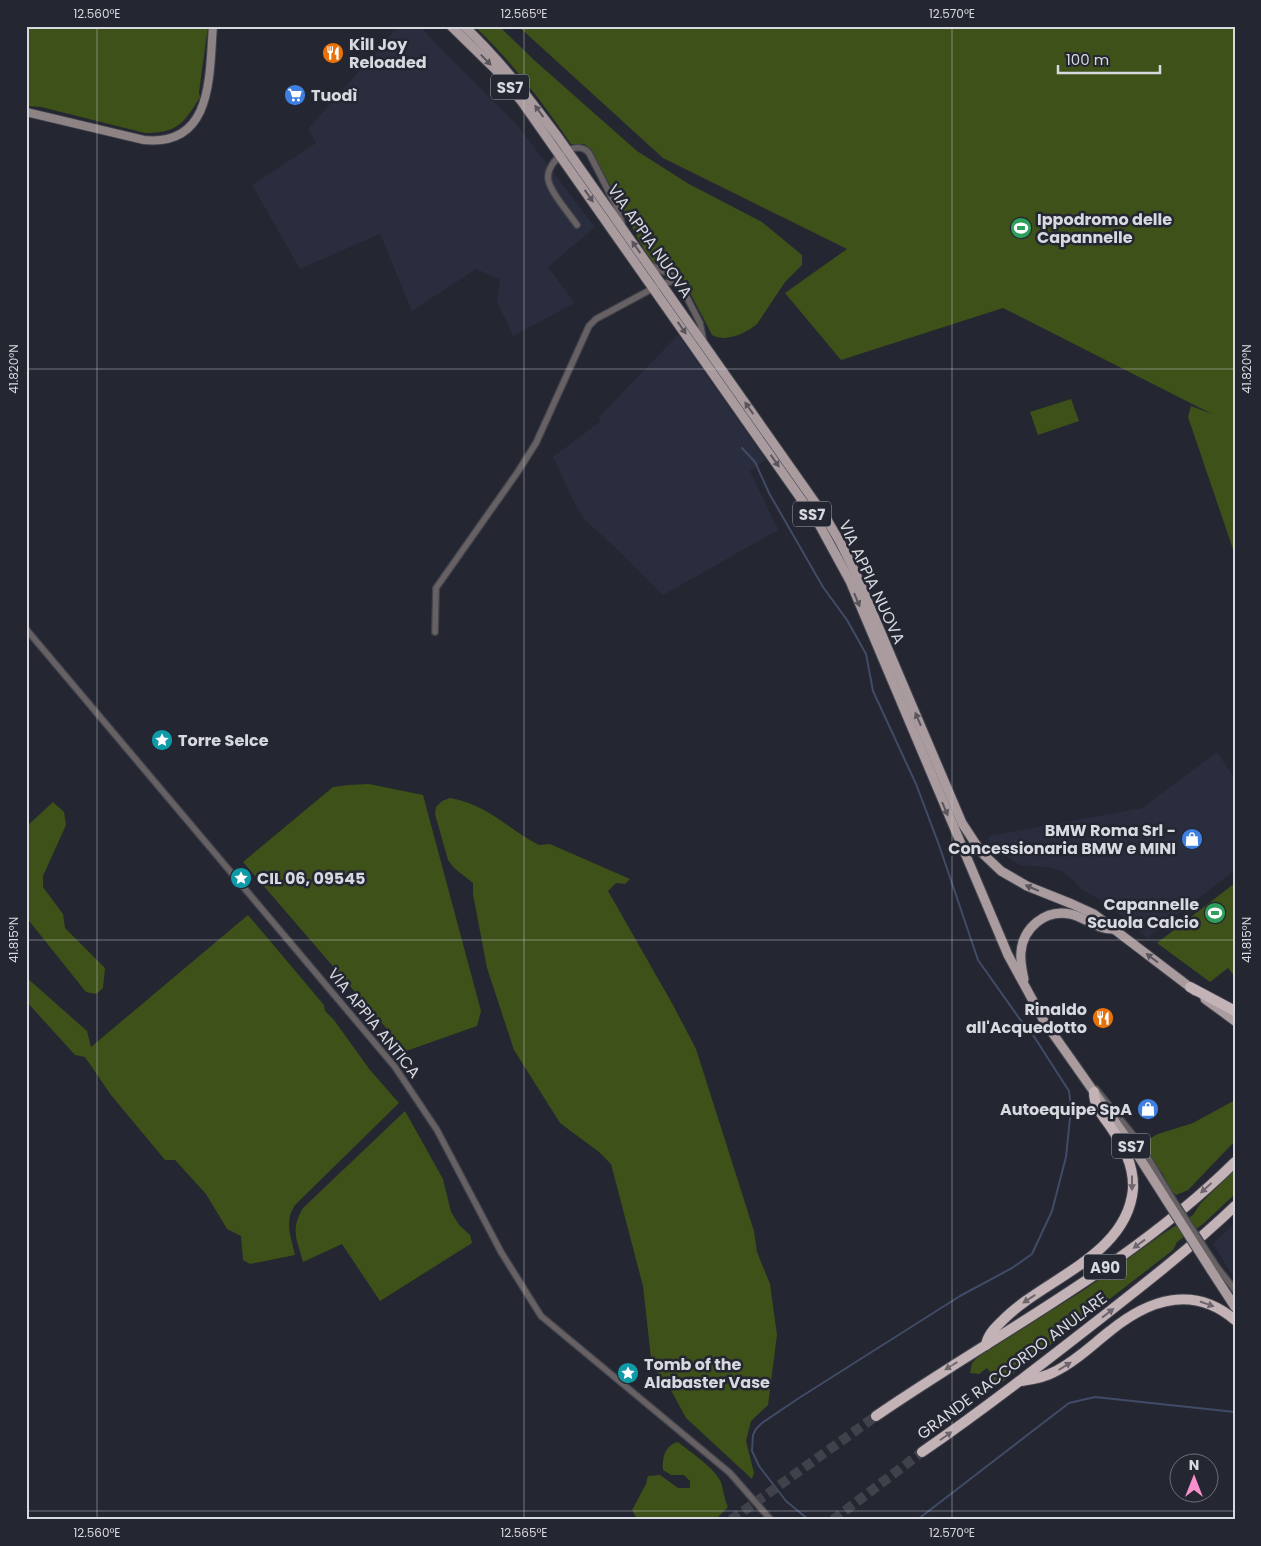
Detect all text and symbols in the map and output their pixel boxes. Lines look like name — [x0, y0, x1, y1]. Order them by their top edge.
text: 12.560°E — [73, 5, 121, 22]
text: 12.565°E — [500, 5, 548, 22]
text: 12.570°E — [929, 5, 975, 22]
place label: Kill Joy Reloaded — [349, 33, 427, 74]
restaurant icon: Kill Joy Reloaded — [321, 41, 345, 65]
scale bar — [1058, 42, 1161, 74]
text: 100 m — [1066, 49, 1109, 70]
one-way arrow — [480, 54, 492, 66]
road number: SS7 — [491, 74, 529, 100]
supermarket icon: Tuodì — [283, 83, 307, 107]
place label: Tuodì — [311, 84, 357, 107]
one-way arrow — [534, 104, 544, 118]
street label: VIA APPIA NUOVA — [602, 179, 698, 303]
one-way arrow — [583, 189, 594, 202]
place label: Ippodromo delle Capannelle — [1037, 208, 1172, 249]
sports icon: Ippodromo delle Capannelle — [1009, 216, 1033, 240]
one-way arrow — [631, 240, 641, 254]
one-way arrow — [677, 321, 687, 335]
text: 41.820°N — [5, 344, 22, 394]
text: 41.820°N — [1238, 344, 1255, 394]
one-way arrow — [744, 401, 754, 415]
one-way arrow — [770, 454, 780, 468]
road number: SS7 — [793, 502, 831, 526]
street label: VIA APPIA NUOVA — [833, 516, 911, 648]
one-way arrow — [854, 593, 862, 607]
one-way arrow — [913, 712, 921, 726]
place icon: Torre Selce — [150, 728, 174, 752]
place label: Torre Selce — [178, 729, 269, 752]
one-way arrow — [942, 802, 950, 816]
place label: BMW Roma Srl - Concessionaria BMW e MINI — [948, 819, 1176, 860]
shop icon: BMW Roma Srl - Concessionaria BMW e MINI — [1180, 827, 1204, 851]
place icon: CIL 06, 09545 — [229, 866, 253, 890]
place label: CIL 06, 09545 — [257, 867, 365, 890]
one-way arrow — [1025, 884, 1040, 892]
place label: Capannelle Scuola Calcio — [1087, 893, 1199, 934]
sports icon: Capannelle Scuola Calcio — [1203, 901, 1227, 925]
text: 41.815°N — [5, 917, 22, 963]
text: 41.815°N — [1238, 917, 1255, 963]
one-way arrow — [1145, 953, 1158, 963]
street label: VIA APPIA ANTICA — [322, 963, 426, 1083]
place label: Rinaldo all'Acquedotto — [966, 998, 1087, 1039]
restaurant icon: Rinaldo all'Acquedotto — [1091, 1006, 1115, 1030]
shop icon: Autoequipe SpA — [1136, 1097, 1160, 1121]
place label: Autoequipe SpA — [1000, 1098, 1132, 1121]
road number: SS7 — [1112, 1134, 1150, 1158]
one-way arrow — [1128, 1175, 1136, 1191]
one-way arrow — [1200, 1183, 1213, 1194]
one-way arrow — [1132, 1239, 1145, 1249]
road number: A90 — [1084, 1254, 1126, 1280]
street label: GRANDE RACCORDO ANULARE — [912, 1287, 1112, 1445]
one-way arrow — [1023, 1294, 1036, 1304]
one-way arrow — [1200, 1300, 1215, 1308]
one-way arrow — [1101, 1307, 1114, 1318]
place label: Tomb of the Alabaster Vase — [644, 1353, 770, 1394]
place icon: Tomb of the Alabaster Vase — [616, 1361, 640, 1385]
one-way arrow — [1059, 1361, 1072, 1370]
one-way arrow — [944, 1362, 957, 1371]
one-way arrow — [939, 1431, 953, 1441]
north arrow — [1168, 1454, 1218, 1504]
text: N — [1189, 1455, 1199, 1475]
text: 12.560°E — [73, 1524, 121, 1541]
text: 12.565°E — [500, 1524, 548, 1541]
text: 12.570°E — [929, 1524, 975, 1541]

